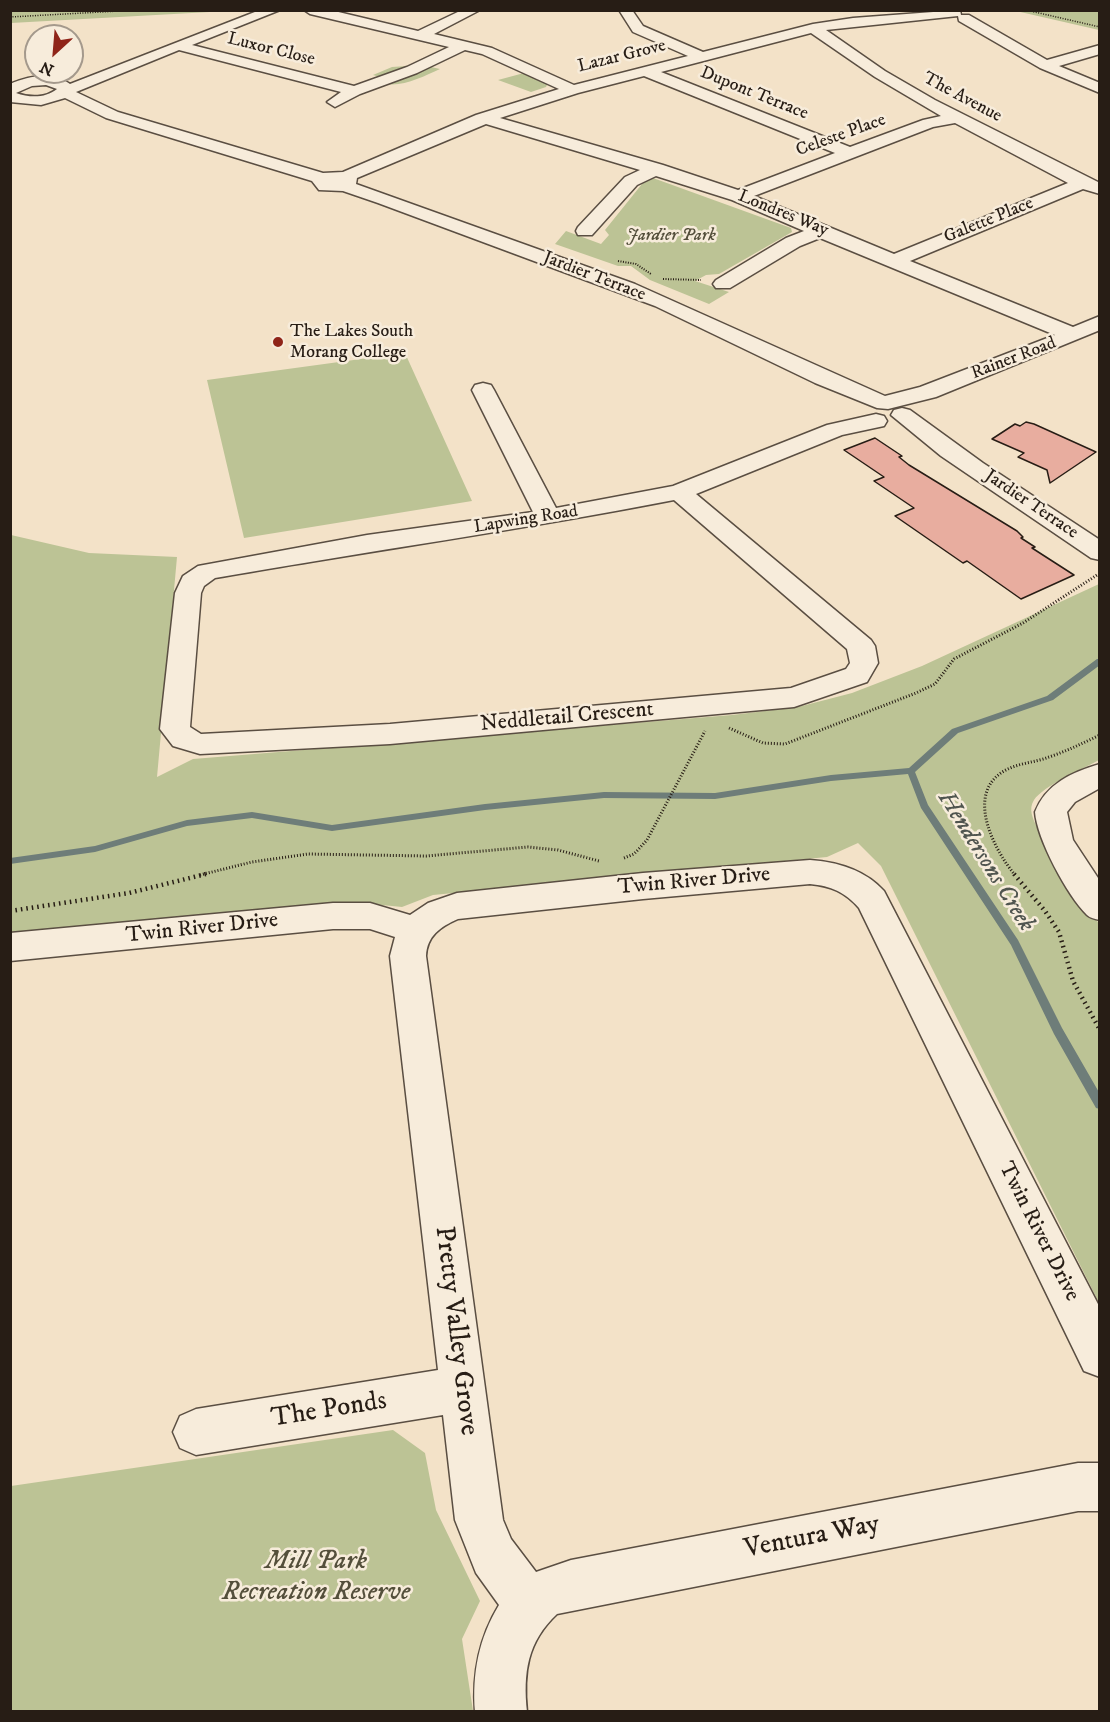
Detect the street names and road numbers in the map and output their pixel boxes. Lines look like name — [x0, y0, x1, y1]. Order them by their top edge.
street label: Luxor Close — [225, 29, 317, 71]
street label: Lazar Grove — [576, 36, 668, 78]
street label: Dupont Terrace — [697, 63, 811, 125]
street label: The Avenue — [919, 68, 1005, 128]
street label: Celeste Place — [793, 110, 889, 162]
street label: Londres Way — [735, 186, 831, 242]
street label: Galette Place — [941, 193, 1037, 249]
street label: Jardier Terrace — [540, 248, 648, 306]
street label: Rainer Road — [969, 333, 1059, 385]
street label: Jardier Terrace — [980, 466, 1082, 544]
street label: Lapwing Road — [472, 501, 580, 539]
street label: Neddletail Crescent — [479, 697, 655, 739]
street label: Twin River Drive — [617, 862, 771, 902]
street label: Twin River Drive — [125, 908, 279, 950]
street label: Twin River Drive — [992, 1158, 1084, 1306]
street label: Pretty Valley Grove — [426, 1224, 484, 1438]
street label: The Ponds — [269, 1386, 389, 1436]
street label: Ventura Way — [742, 1509, 882, 1567]

